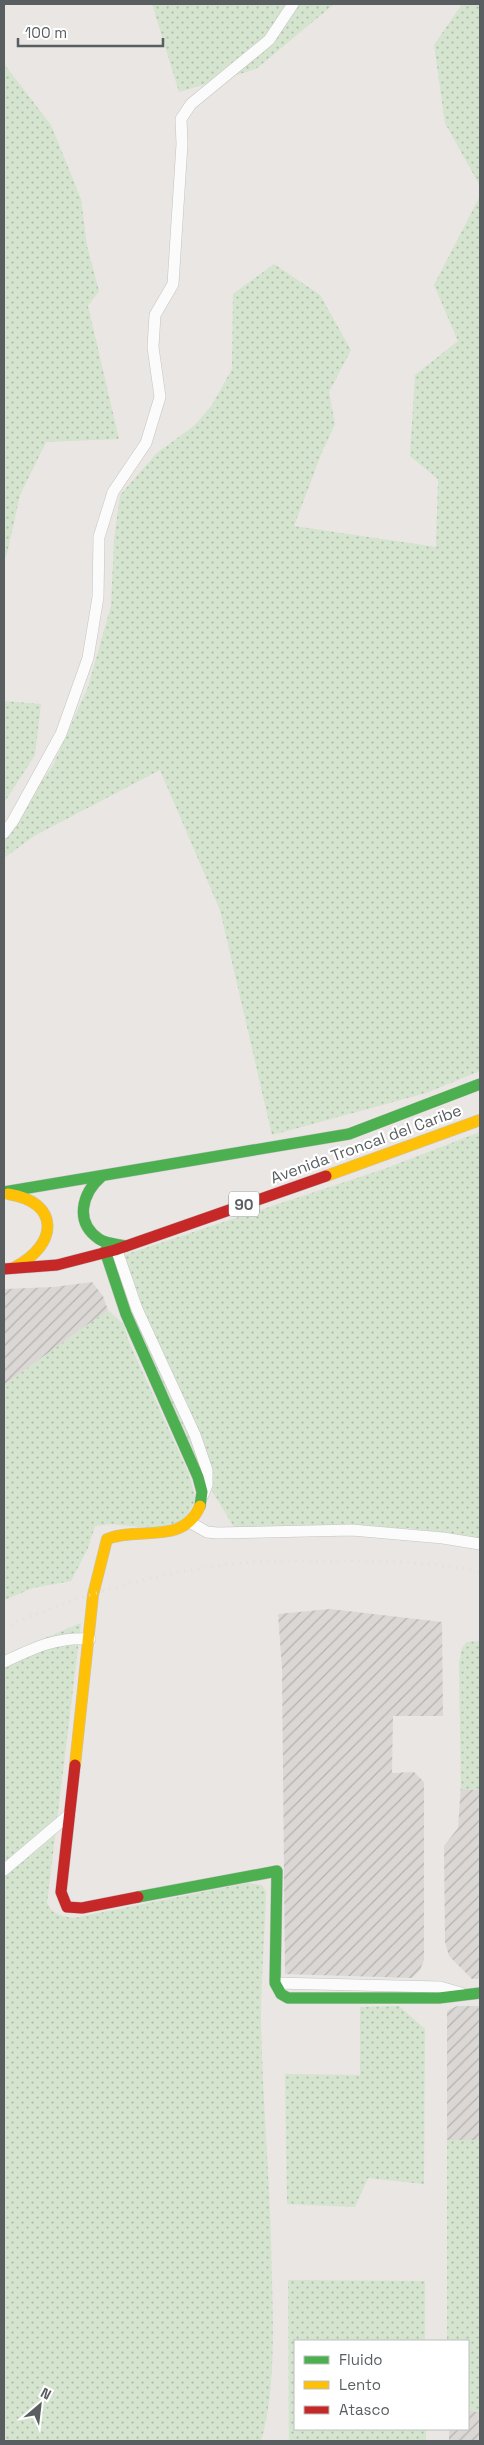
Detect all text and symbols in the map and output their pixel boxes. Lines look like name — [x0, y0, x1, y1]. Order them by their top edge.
scale bar — [18, 15, 162, 47]
text: 100 m — [25, 23, 67, 42]
street label: Avenida Troncal del Caribe — [268, 1100, 464, 1188]
road number: 90 — [229, 1192, 259, 1216]
legend — [294, 2340, 469, 2430]
text: Fluido — [339, 2350, 383, 2369]
text: Lento — [339, 2375, 381, 2394]
north arrow — [15, 2380, 65, 2430]
text: N — [38, 2383, 54, 2404]
text: Atasco — [339, 2400, 390, 2419]

